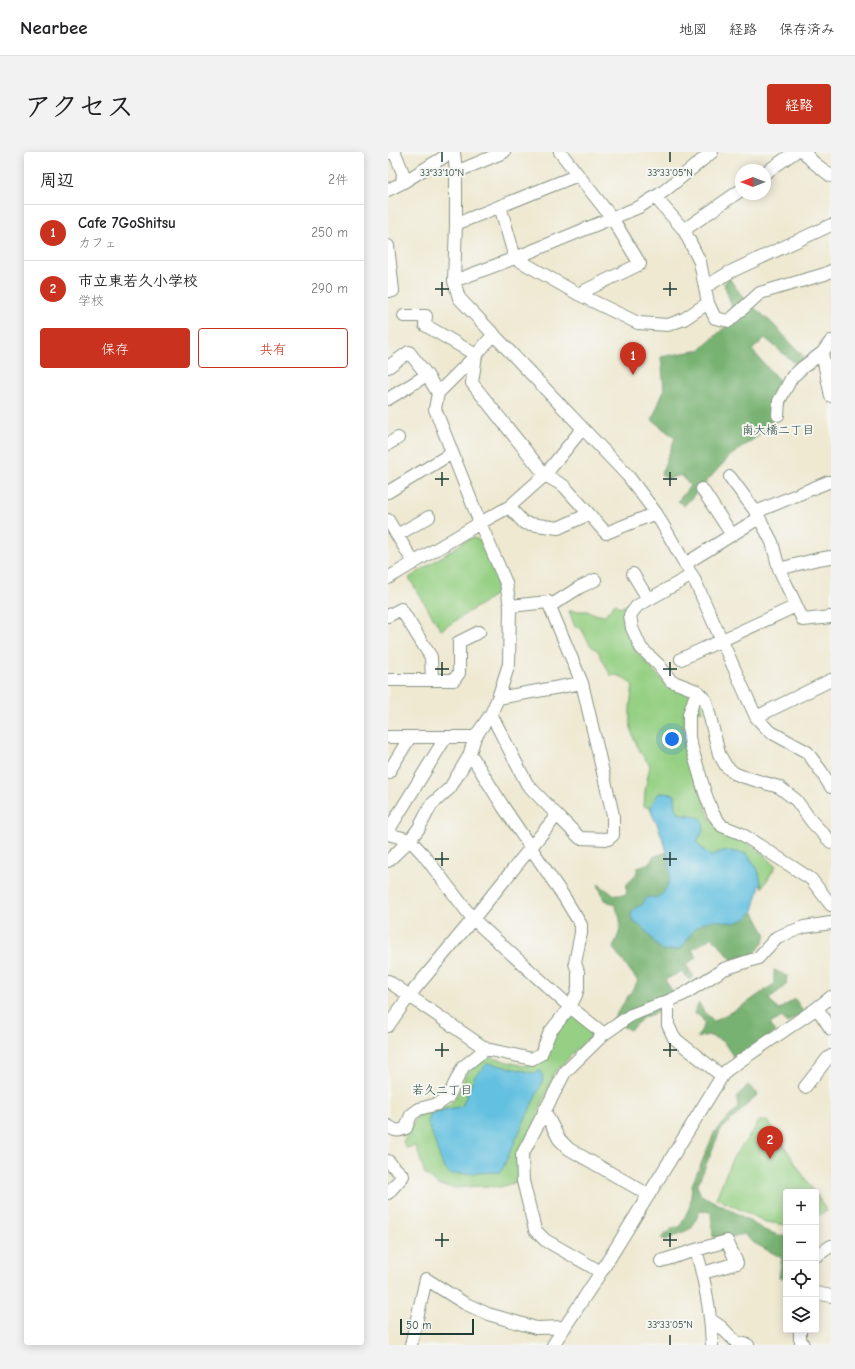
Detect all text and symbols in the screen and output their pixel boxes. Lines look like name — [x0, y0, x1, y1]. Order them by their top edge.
text: Nearbee — [20, 17, 88, 39]
text: 地図 — [679, 21, 707, 38]
text: 経路 — [729, 21, 757, 38]
text: 保存済み — [779, 21, 835, 38]
button: 経路 — [767, 84, 831, 124]
text: アクセス — [24, 91, 134, 123]
north arrow — [735, 164, 771, 200]
text: 33°33'10"N — [420, 167, 464, 179]
text: 33°33'05"N — [647, 167, 693, 179]
text: 周辺 — [40, 171, 74, 190]
text: 2件 — [328, 172, 348, 187]
text: Cafe 7GoShitsu — [78, 214, 176, 232]
text: 1 — [50, 225, 56, 240]
text: 250 m — [311, 225, 348, 240]
text: カフェ — [78, 235, 117, 250]
text: 市立東若久小学校 — [78, 272, 198, 290]
text: 2 — [50, 281, 56, 296]
text: 290 m — [311, 281, 348, 296]
text: 学校 — [78, 293, 104, 308]
button: 保存 — [40, 328, 190, 368]
button: 共有 — [198, 328, 348, 368]
pin: 1 — [620, 342, 646, 375]
district label: 南大橋二丁目 — [742, 423, 814, 437]
your location — [662, 729, 682, 749]
district label: 若久二丁目 — [412, 1083, 472, 1097]
pin: 2 — [757, 1126, 783, 1159]
map controls — [783, 1189, 819, 1333]
button: + — [783, 1189, 819, 1225]
button: − — [783, 1225, 819, 1261]
button: locate — [783, 1261, 819, 1297]
button: layers — [783, 1297, 819, 1333]
scale bar — [400, 1317, 474, 1336]
text: 50 m — [406, 1319, 431, 1332]
text: 33°33'05"N — [647, 1319, 693, 1331]

